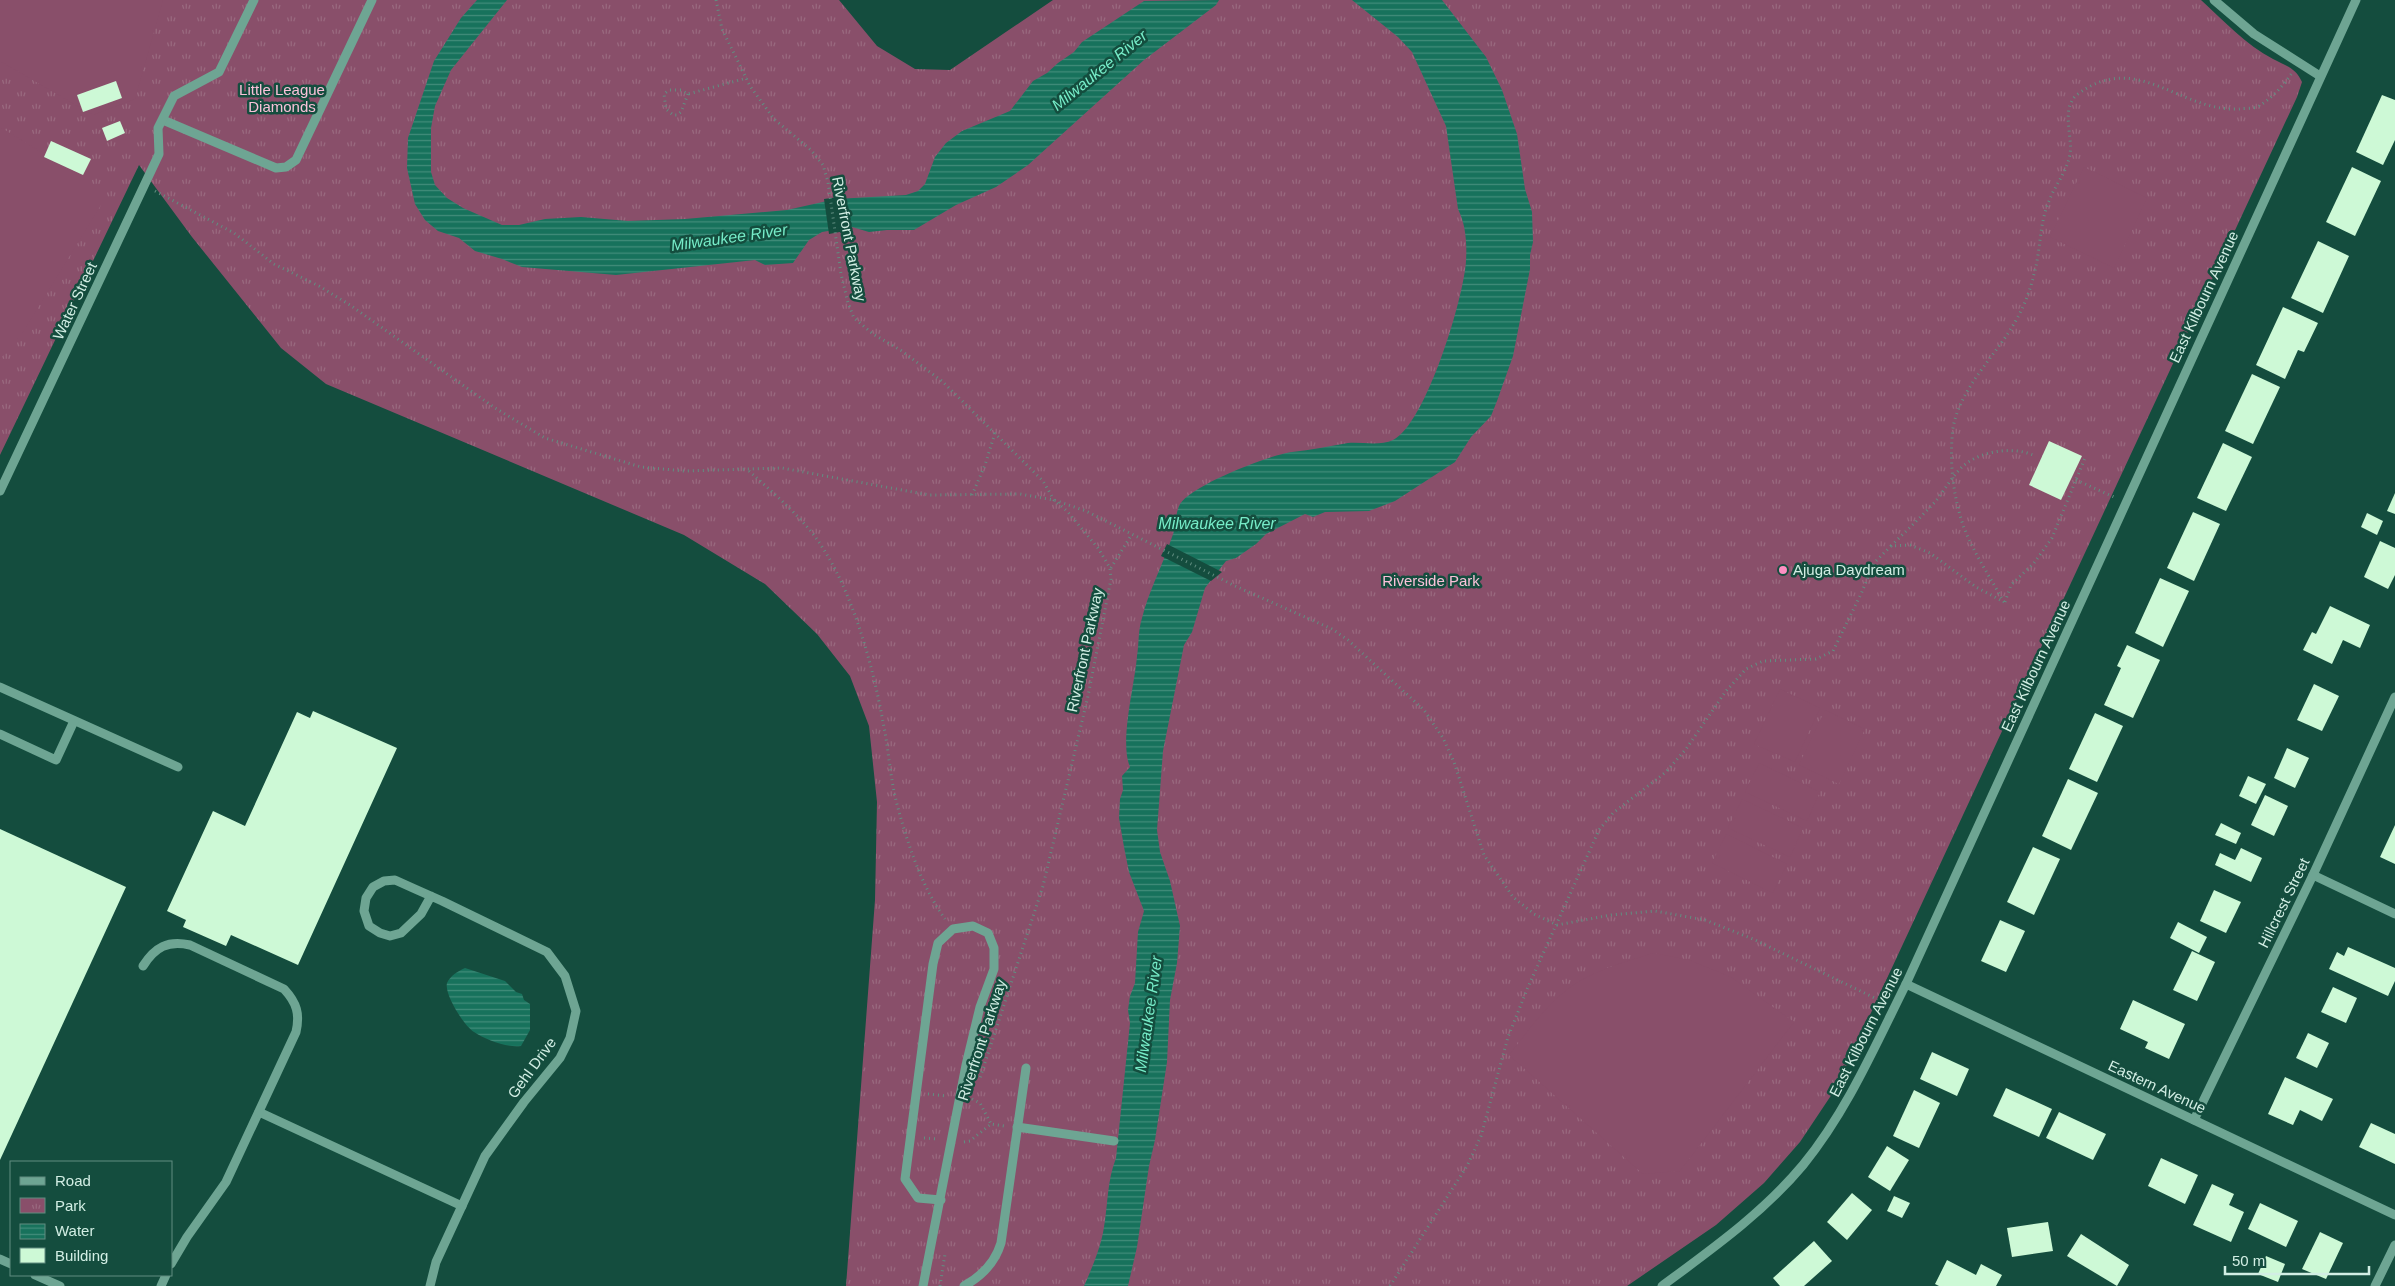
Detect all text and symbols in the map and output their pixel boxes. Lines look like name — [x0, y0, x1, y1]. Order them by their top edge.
water label: Milwaukee River — [1048, 26, 1151, 114]
park label: Little League Diamonds — [239, 81, 325, 115]
street label: Riverfront Parkway — [829, 175, 870, 303]
water label: Milwaukee River — [670, 221, 789, 254]
street label: East Kilbourn Avenue — [2166, 228, 2242, 365]
street label: Water Street — [49, 259, 100, 342]
water label: Milwaukee River — [1158, 515, 1276, 532]
place label: Ajuga Daydream — [1793, 561, 1905, 578]
marker: Ajuga Daydream — [1777, 564, 1789, 576]
park label: Riverside Park — [1382, 572, 1480, 589]
street label: Riverfront Parkway — [1063, 586, 1106, 714]
street label: East Kilbourn Avenue — [1998, 597, 2074, 734]
street label: Hillcrest Street — [2255, 854, 2313, 950]
water label: Milwaukee River — [1132, 954, 1165, 1073]
street label: East Kilbourn Avenue — [1825, 964, 1906, 1099]
street label: Riverfront Parkway — [954, 976, 1009, 1103]
street label: Gehl Drive — [504, 1034, 559, 1101]
street label: Eastern Avenue — [2106, 1057, 2209, 1117]
legend — [10, 1161, 172, 1276]
text: Road — [55, 1172, 91, 1189]
text: Park — [55, 1197, 86, 1214]
text: Water — [55, 1222, 94, 1239]
scale bar — [2225, 1244, 2369, 1276]
text: Building — [55, 1247, 108, 1264]
text: 50 m — [2232, 1252, 2265, 1269]

